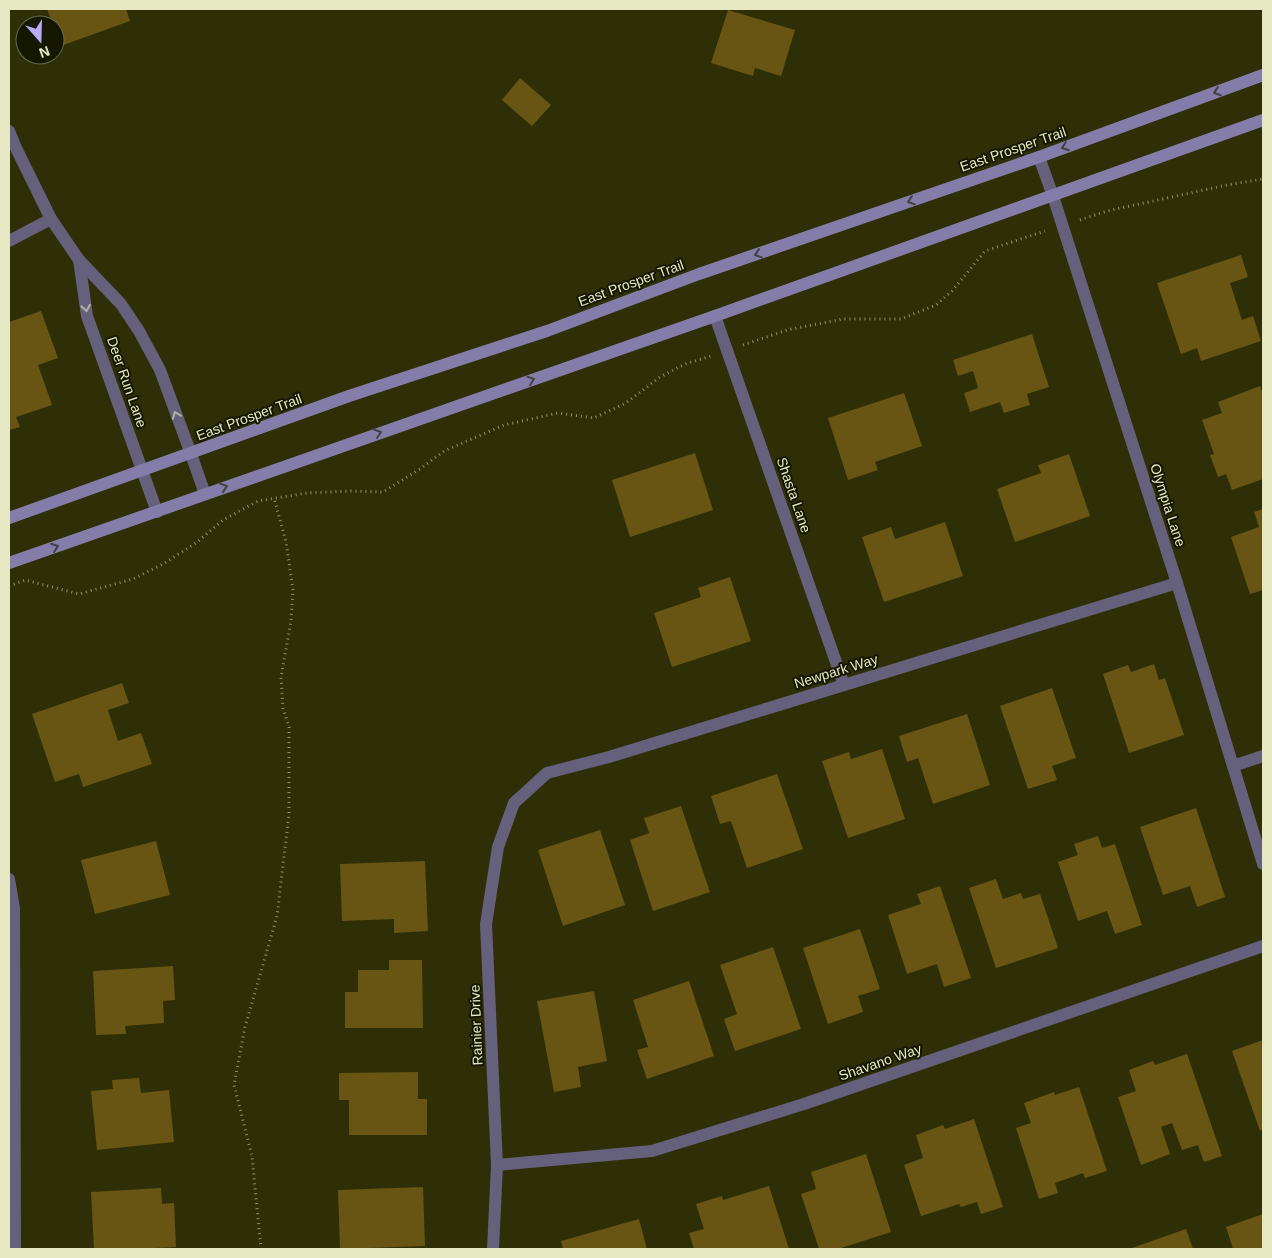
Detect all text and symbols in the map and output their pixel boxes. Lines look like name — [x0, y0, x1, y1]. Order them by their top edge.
north arrow — [15, 15, 65, 65]
text: N — [37, 43, 52, 61]
one-way arrow — [1214, 86, 1222, 96]
street label: East Prosper Trail — [958, 123, 1068, 175]
one-way arrow — [1061, 141, 1070, 151]
one-way arrow — [908, 195, 916, 205]
one-way arrow — [754, 248, 762, 258]
street label: East Prosper Trail — [576, 256, 686, 310]
one-way arrow — [81, 304, 91, 312]
street label: Deer Run Lane — [104, 335, 150, 430]
one-way arrow — [526, 376, 535, 386]
street label: East Prosper Trail — [194, 390, 304, 444]
one-way arrow — [172, 411, 182, 420]
one-way arrow — [373, 429, 381, 439]
street label: Shasta Lane — [774, 455, 814, 535]
street label: Olympia Lane — [1147, 461, 1189, 549]
one-way arrow — [220, 483, 228, 493]
one-way arrow — [50, 543, 58, 553]
street label: Newpark Way — [792, 651, 880, 691]
street label: Rainier Drive — [467, 984, 485, 1066]
street label: Shavano Way — [836, 1040, 924, 1084]

